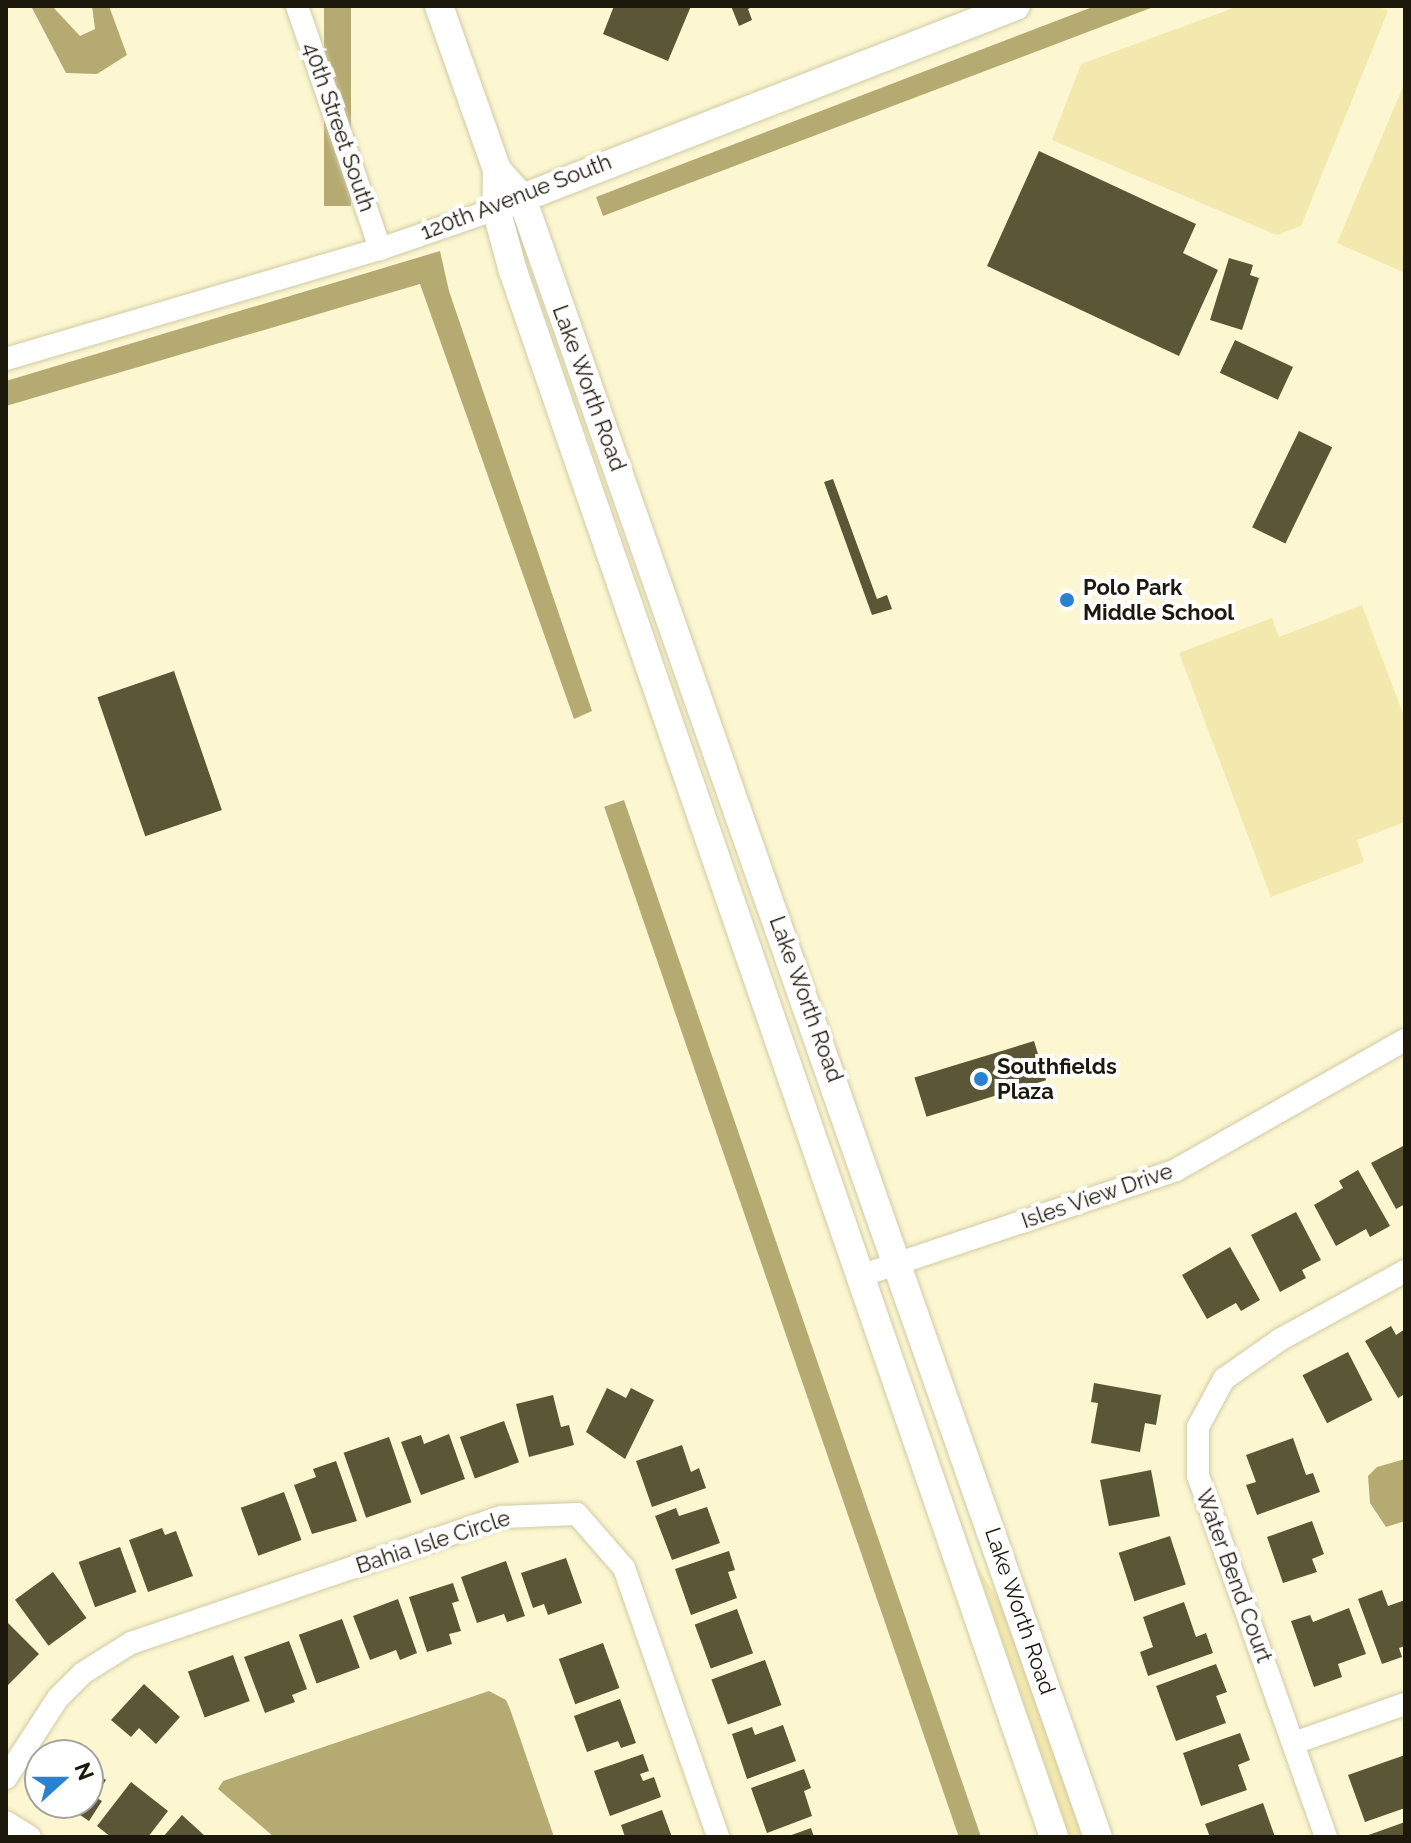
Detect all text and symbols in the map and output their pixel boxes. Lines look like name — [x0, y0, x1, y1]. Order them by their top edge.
street label: 40th Street South — [298, 39, 380, 215]
street label: 120th Avenue South — [417, 148, 615, 246]
street label: Lake Worth Road — [547, 301, 631, 475]
place label: Polo Park Middle School — [1083, 574, 1234, 626]
marker: Polo Park Middle School — [1058, 591, 1076, 609]
street label: Lake Worth Road — [764, 912, 848, 1086]
place label: Southfields Plaza — [997, 1053, 1117, 1104]
marker: Southfields Plaza — [972, 1070, 990, 1088]
street label: Isles View Drive — [1017, 1158, 1177, 1234]
street label: Water Bend Court — [1190, 1485, 1278, 1667]
street label: Bahia Isle Circle — [353, 1505, 513, 1579]
street label: Lake Worth Road — [979, 1524, 1061, 1698]
north arrow — [24, 1739, 104, 1819]
text: N — [69, 1759, 100, 1784]

